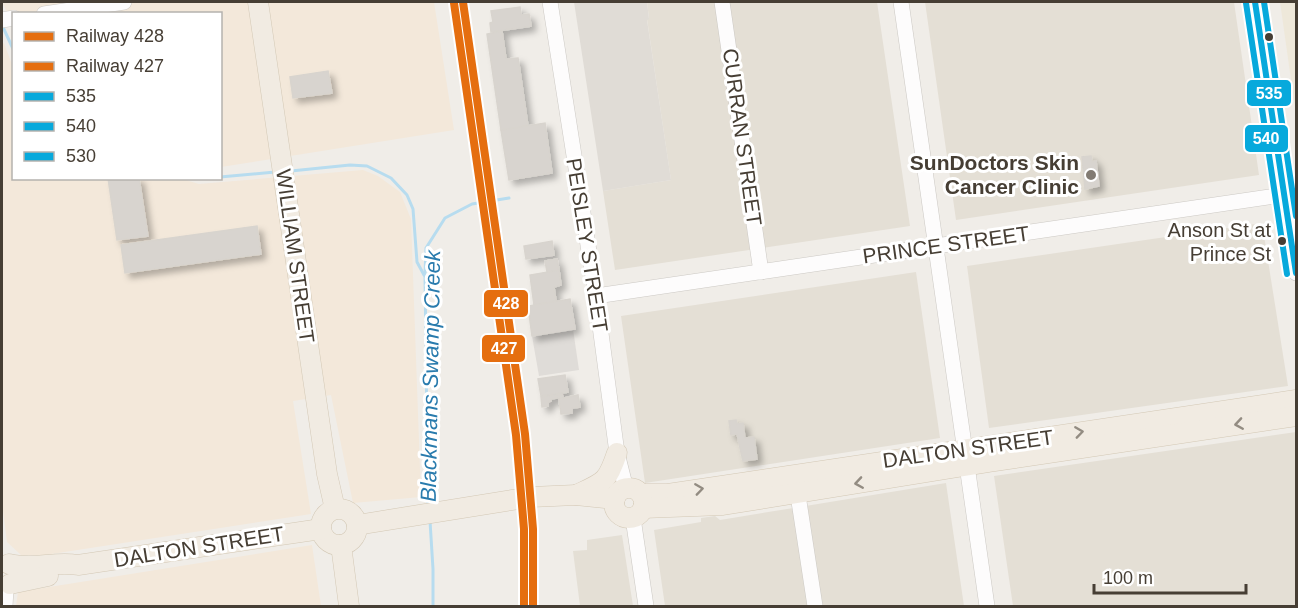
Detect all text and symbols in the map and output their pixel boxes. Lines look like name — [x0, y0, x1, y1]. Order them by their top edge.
legend — [12, 12, 222, 180]
text: Railway 428 — [66, 26, 164, 46]
unlabelled marker — [1263, 31, 1275, 43]
street label: CURRAN STREET — [719, 47, 766, 227]
text: Railway 427 — [66, 56, 164, 76]
line badge: 535 — [1246, 79, 1292, 107]
text: 535 — [1256, 85, 1282, 102]
text: 535 — [66, 86, 96, 106]
text: 540 — [66, 116, 96, 136]
line badge: 540 — [1244, 124, 1289, 153]
text: 540 — [1253, 130, 1279, 147]
text: 530 — [66, 146, 96, 166]
place label: SunDoctors Skin Cancer Clinic — [910, 151, 1079, 198]
street label: PEISLEY STREET — [562, 156, 613, 334]
street label: WILLIAM STREET — [272, 168, 319, 344]
marker: SunDoctors Skin Cancer Clinic — [1084, 168, 1098, 182]
place label: Anson St at Prince St — [1168, 219, 1271, 265]
street label: PRINCE STREET — [861, 221, 1031, 268]
marker: Anson St at Prince St — [1276, 235, 1288, 247]
water label: Blackmans Swamp Creek — [416, 249, 445, 502]
line badge: 428 — [483, 289, 529, 318]
text: 428 — [493, 295, 519, 312]
line badge: 427 — [481, 334, 526, 363]
text: 427 — [491, 340, 517, 357]
one-way arrow — [1234, 417, 1243, 429]
street label: DALTON STREET — [881, 425, 1055, 472]
one-way arrow — [1074, 427, 1083, 439]
one-way arrow — [855, 476, 865, 489]
one-way arrow — [694, 483, 704, 496]
street label: DALTON STREET — [112, 522, 286, 571]
scale bar — [1094, 557, 1246, 595]
text: 100 m — [1103, 568, 1153, 588]

